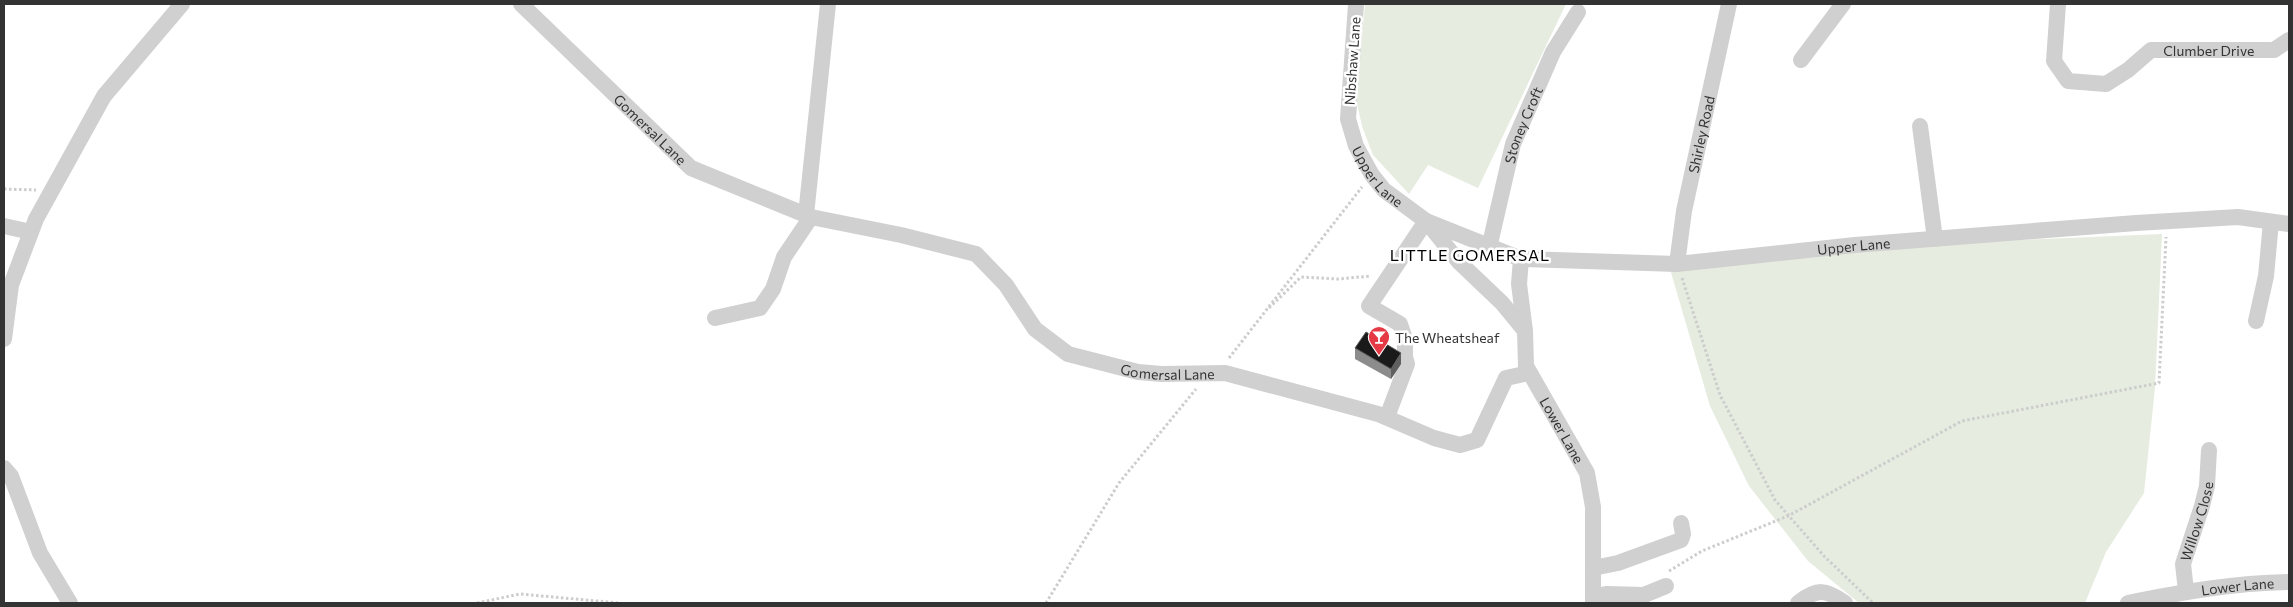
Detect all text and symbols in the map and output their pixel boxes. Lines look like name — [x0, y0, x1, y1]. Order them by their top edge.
street label: Nibshaw Lane — [1340, 16, 1364, 106]
street label: Clumber Drive — [2163, 42, 2254, 59]
street label: Stoney Croft — [1500, 83, 1546, 165]
street label: Gomersal Lane — [611, 90, 690, 168]
street label: Shirley Road — [1684, 94, 1717, 175]
street label: Upper Lane — [1349, 143, 1407, 210]
street label: Upper Lane — [1816, 234, 1891, 257]
district label: LITTLE GOMERSAL — [1390, 245, 1550, 264]
bar icon: The Wheatsheaf — [1367, 325, 1391, 356]
place label: The Wheatsheaf — [1395, 329, 1500, 346]
street label: Gomersal Lane — [1119, 359, 1215, 383]
street label: Lower Lane — [1537, 394, 1588, 466]
street label: Willow Close — [2176, 481, 2216, 563]
street label: Lower Lane — [2200, 574, 2275, 598]

